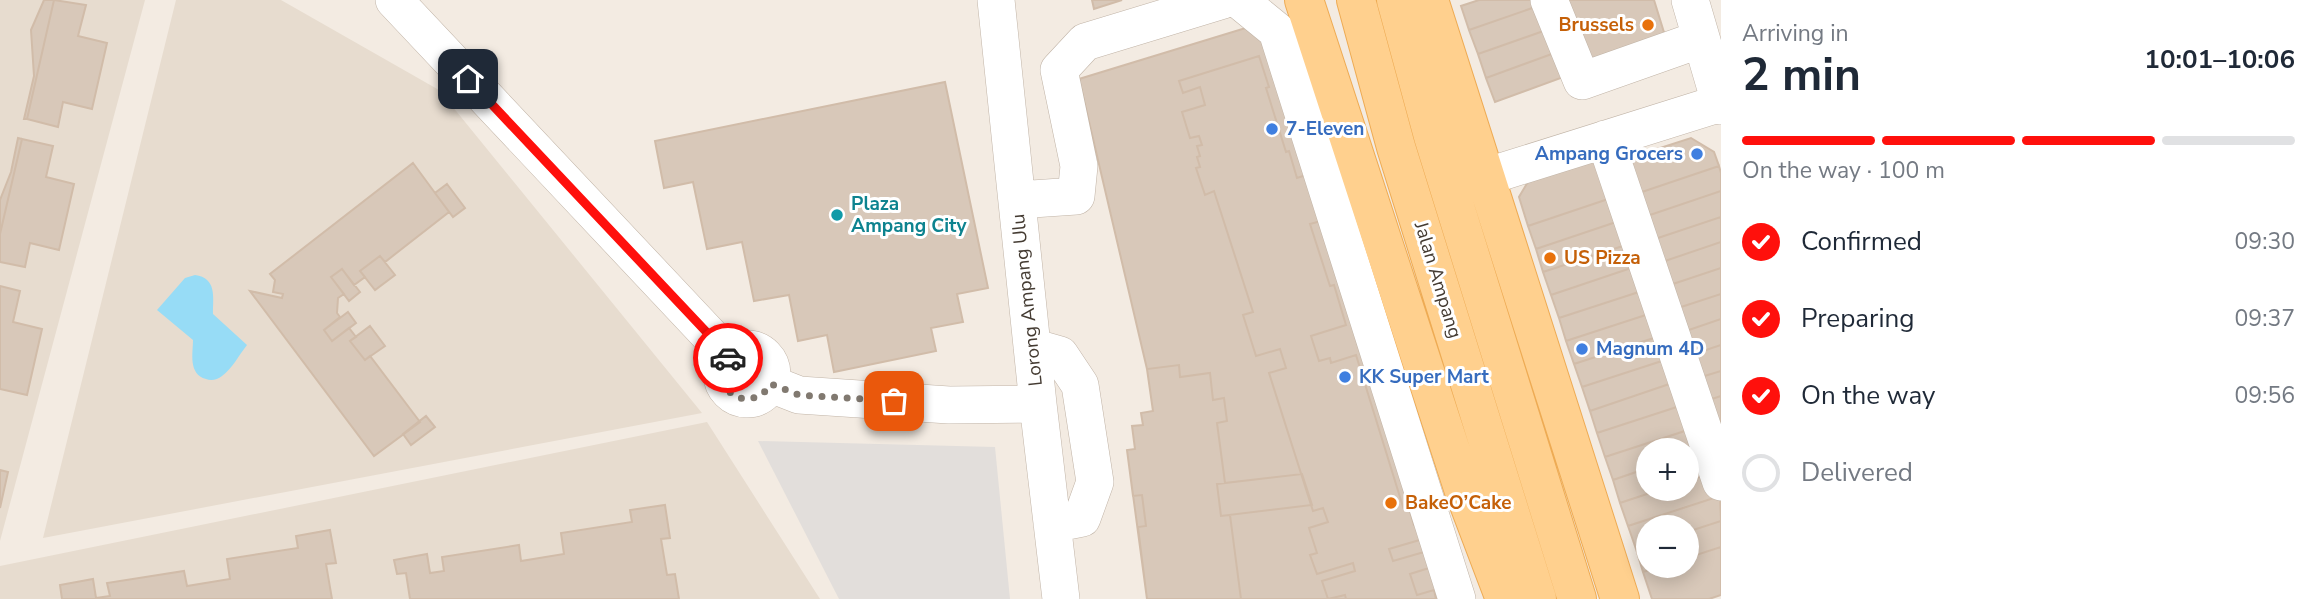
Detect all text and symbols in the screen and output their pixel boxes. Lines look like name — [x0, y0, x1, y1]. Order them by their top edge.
place label: Brussels — [1558, 12, 1634, 38]
marker: Brussels — [1640, 17, 1656, 33]
text: Arriving in — [1742, 18, 1849, 49]
text: 10:01–10:06 — [2144, 42, 2295, 77]
text: 2 min — [1742, 43, 1861, 106]
pin — [438, 49, 498, 109]
icon: home — [449, 60, 487, 98]
place label: 7-Eleven — [1286, 116, 1364, 142]
marker: 7-Eleven — [1264, 121, 1280, 137]
place label: Ampang Grocers — [1535, 141, 1683, 167]
marker: Ampang Grocers — [1689, 146, 1705, 162]
text: On the way · 100 m — [1742, 155, 1945, 186]
place label: Plaza Ampang City — [851, 191, 968, 239]
marker: Plaza Ampang City — [829, 207, 845, 223]
street label: Lorong Ampang Ulu — [1005, 213, 1049, 387]
street label: Jalan Ampang — [1408, 217, 1468, 342]
icon: check — [1742, 223, 1780, 261]
text: Confirmed — [1801, 224, 1922, 259]
text: 09:30 — [2235, 226, 2295, 257]
place label: US Pizza — [1564, 245, 1641, 271]
marker: US Pizza — [1542, 250, 1558, 266]
icon: check — [1742, 300, 1780, 338]
text: Preparing — [1801, 301, 1914, 336]
text: 09:37 — [2235, 303, 2295, 334]
courier — [693, 323, 763, 393]
place label: Magnum 4D — [1596, 336, 1704, 362]
icon: car — [709, 339, 747, 377]
marker: Magnum 4D — [1574, 341, 1590, 357]
place label: KK Super Mart — [1359, 364, 1489, 390]
marker: KK Super Mart — [1337, 369, 1353, 385]
pin — [864, 371, 924, 431]
icon: check — [1742, 377, 1780, 415]
text: On the way — [1801, 378, 1935, 413]
text: 09:56 — [2235, 380, 2295, 411]
icon: bag — [875, 382, 913, 420]
map controls — [1636, 438, 1699, 578]
button: + — [1636, 438, 1699, 501]
text: Delivered — [1801, 455, 1913, 490]
place label: BakeO’Cake — [1405, 490, 1511, 516]
marker: BakeO’Cake — [1383, 495, 1399, 511]
button: − — [1636, 515, 1699, 578]

